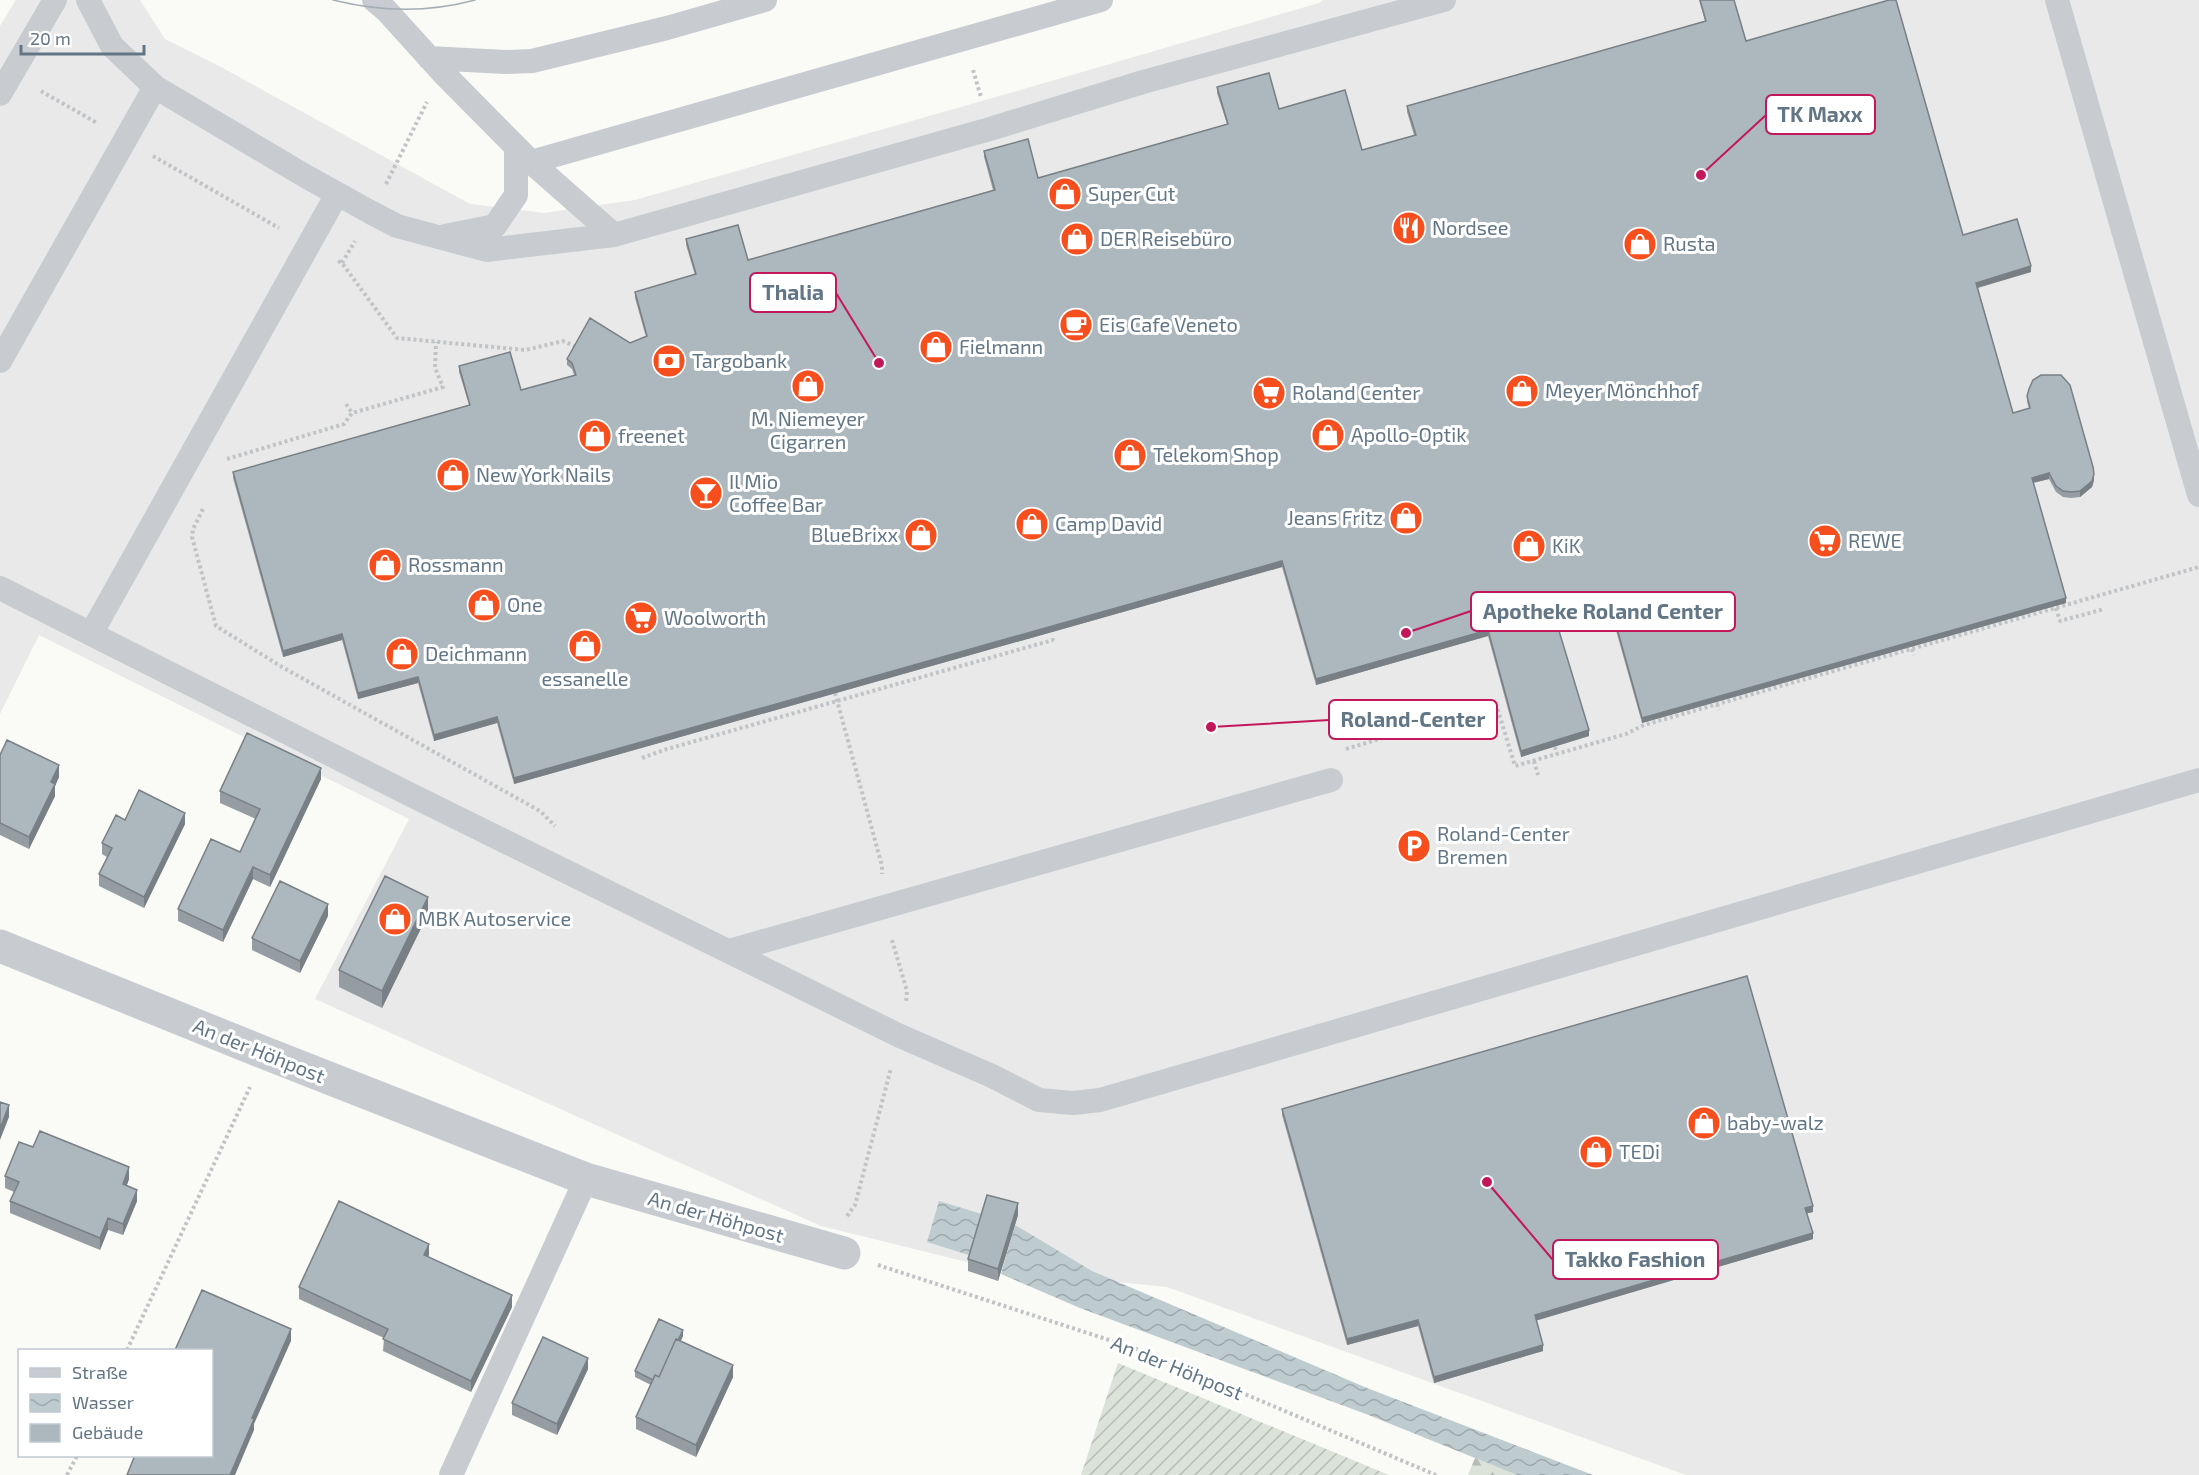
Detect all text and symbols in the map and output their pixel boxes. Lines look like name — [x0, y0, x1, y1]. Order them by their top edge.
scale bar — [21, 18, 144, 56]
text: 20 m — [30, 27, 71, 49]
callout: TK Maxx — [1766, 95, 1875, 134]
text: TK Maxx — [1777, 101, 1863, 126]
shop icon: Super Cut — [1047, 176, 1083, 212]
place label: Super Cut — [1088, 181, 1176, 205]
restaurant icon: Nordsee — [1391, 210, 1427, 246]
place label: Nordsee — [1432, 215, 1508, 239]
shop icon: DER Reisebüro — [1059, 221, 1095, 257]
place label: DER Reisebüro — [1100, 226, 1232, 250]
shop icon: Rusta — [1622, 226, 1658, 262]
place label: Rusta — [1663, 231, 1716, 255]
callout: Thalia — [750, 273, 836, 312]
text: Thalia — [762, 279, 824, 304]
cafe icon: Eis Cafe Veneto — [1058, 307, 1094, 343]
place label: Eis Cafe Veneto — [1099, 312, 1238, 336]
shop icon: Fielmann — [918, 329, 954, 365]
place label: Fielmann — [959, 334, 1043, 358]
bank icon: Targobank — [651, 343, 687, 379]
place label: Targobank — [692, 348, 787, 372]
shop icon: M. Niemeyer Cigarren — [790, 368, 826, 404]
shop icon: Meyer Mönchhof — [1504, 373, 1540, 409]
supermarket icon: Roland Center — [1251, 375, 1287, 411]
place label: Meyer Mönchhof — [1545, 378, 1699, 402]
place label: Roland Center — [1292, 380, 1420, 404]
place label: M. Niemeyer Cigarren — [751, 406, 865, 453]
shop icon: Apollo-Optik — [1310, 417, 1346, 453]
shop icon: freenet — [577, 418, 613, 454]
place label: Apollo-Optik — [1351, 422, 1466, 446]
place label: freenet — [618, 423, 685, 447]
shop icon: Telekom Shop — [1112, 437, 1148, 473]
place label: Telekom Shop — [1153, 442, 1279, 466]
shop icon: New York Nails — [435, 457, 471, 493]
place label: New York Nails — [476, 462, 611, 486]
place label: Il Mio Coffee Bar — [729, 469, 823, 516]
bar icon: Il Mio Coffee Bar — [688, 475, 724, 511]
shop icon: Jeans Fritz — [1388, 500, 1424, 536]
place label: Jeans Fritz — [1287, 505, 1383, 529]
shop icon: Camp David — [1014, 506, 1050, 542]
place label: Camp David — [1055, 511, 1162, 535]
shop icon: BlueBrixx — [903, 517, 939, 553]
place label: BlueBrixx — [811, 522, 898, 546]
supermarket icon: REWE — [1807, 523, 1843, 559]
shop icon: KiK — [1511, 528, 1547, 564]
place label: REWE — [1848, 528, 1902, 552]
place label: KiK — [1552, 533, 1581, 557]
shop icon: Rossmann — [367, 547, 403, 583]
place label: Rossmann — [408, 552, 504, 576]
shop icon: One — [466, 587, 502, 623]
place label: One — [507, 592, 543, 616]
callout: Apotheke Roland Center — [1471, 592, 1735, 631]
text: Apotheke Roland Center — [1483, 598, 1723, 623]
supermarket icon: Woolworth — [623, 600, 659, 636]
place label: Woolworth — [664, 605, 766, 629]
shop icon: essanelle — [567, 628, 603, 664]
shop icon: Deichmann — [384, 636, 420, 672]
place label: Deichmann — [425, 641, 527, 665]
place label: essanelle — [541, 666, 629, 690]
callout: Roland-Center — [1329, 700, 1497, 739]
text: Roland-Center — [1341, 706, 1485, 731]
place label: Roland-Center Bremen — [1437, 821, 1570, 868]
parking icon: Roland-Center Bremen — [1396, 828, 1432, 864]
shop icon: MBK Autoservice — [377, 901, 413, 937]
place label: MBK Autoservice — [418, 906, 571, 930]
street label: An der Höhpost — [190, 1013, 329, 1088]
shop icon: baby-walz — [1686, 1105, 1722, 1141]
place label: baby-walz — [1727, 1110, 1824, 1134]
shop icon: TEDi — [1578, 1134, 1614, 1170]
place label: TEDi — [1619, 1139, 1660, 1163]
street label: An der Höhpost — [646, 1185, 787, 1247]
callout: Takko Fashion — [1553, 1240, 1718, 1279]
text: Takko Fashion — [1565, 1246, 1705, 1271]
street label: An der Höhpost — [1108, 1330, 1247, 1405]
legend — [18, 1349, 213, 1457]
text: Straße — [72, 1361, 128, 1383]
text: Wasser — [72, 1391, 134, 1413]
text: Gebäude — [72, 1421, 143, 1443]

